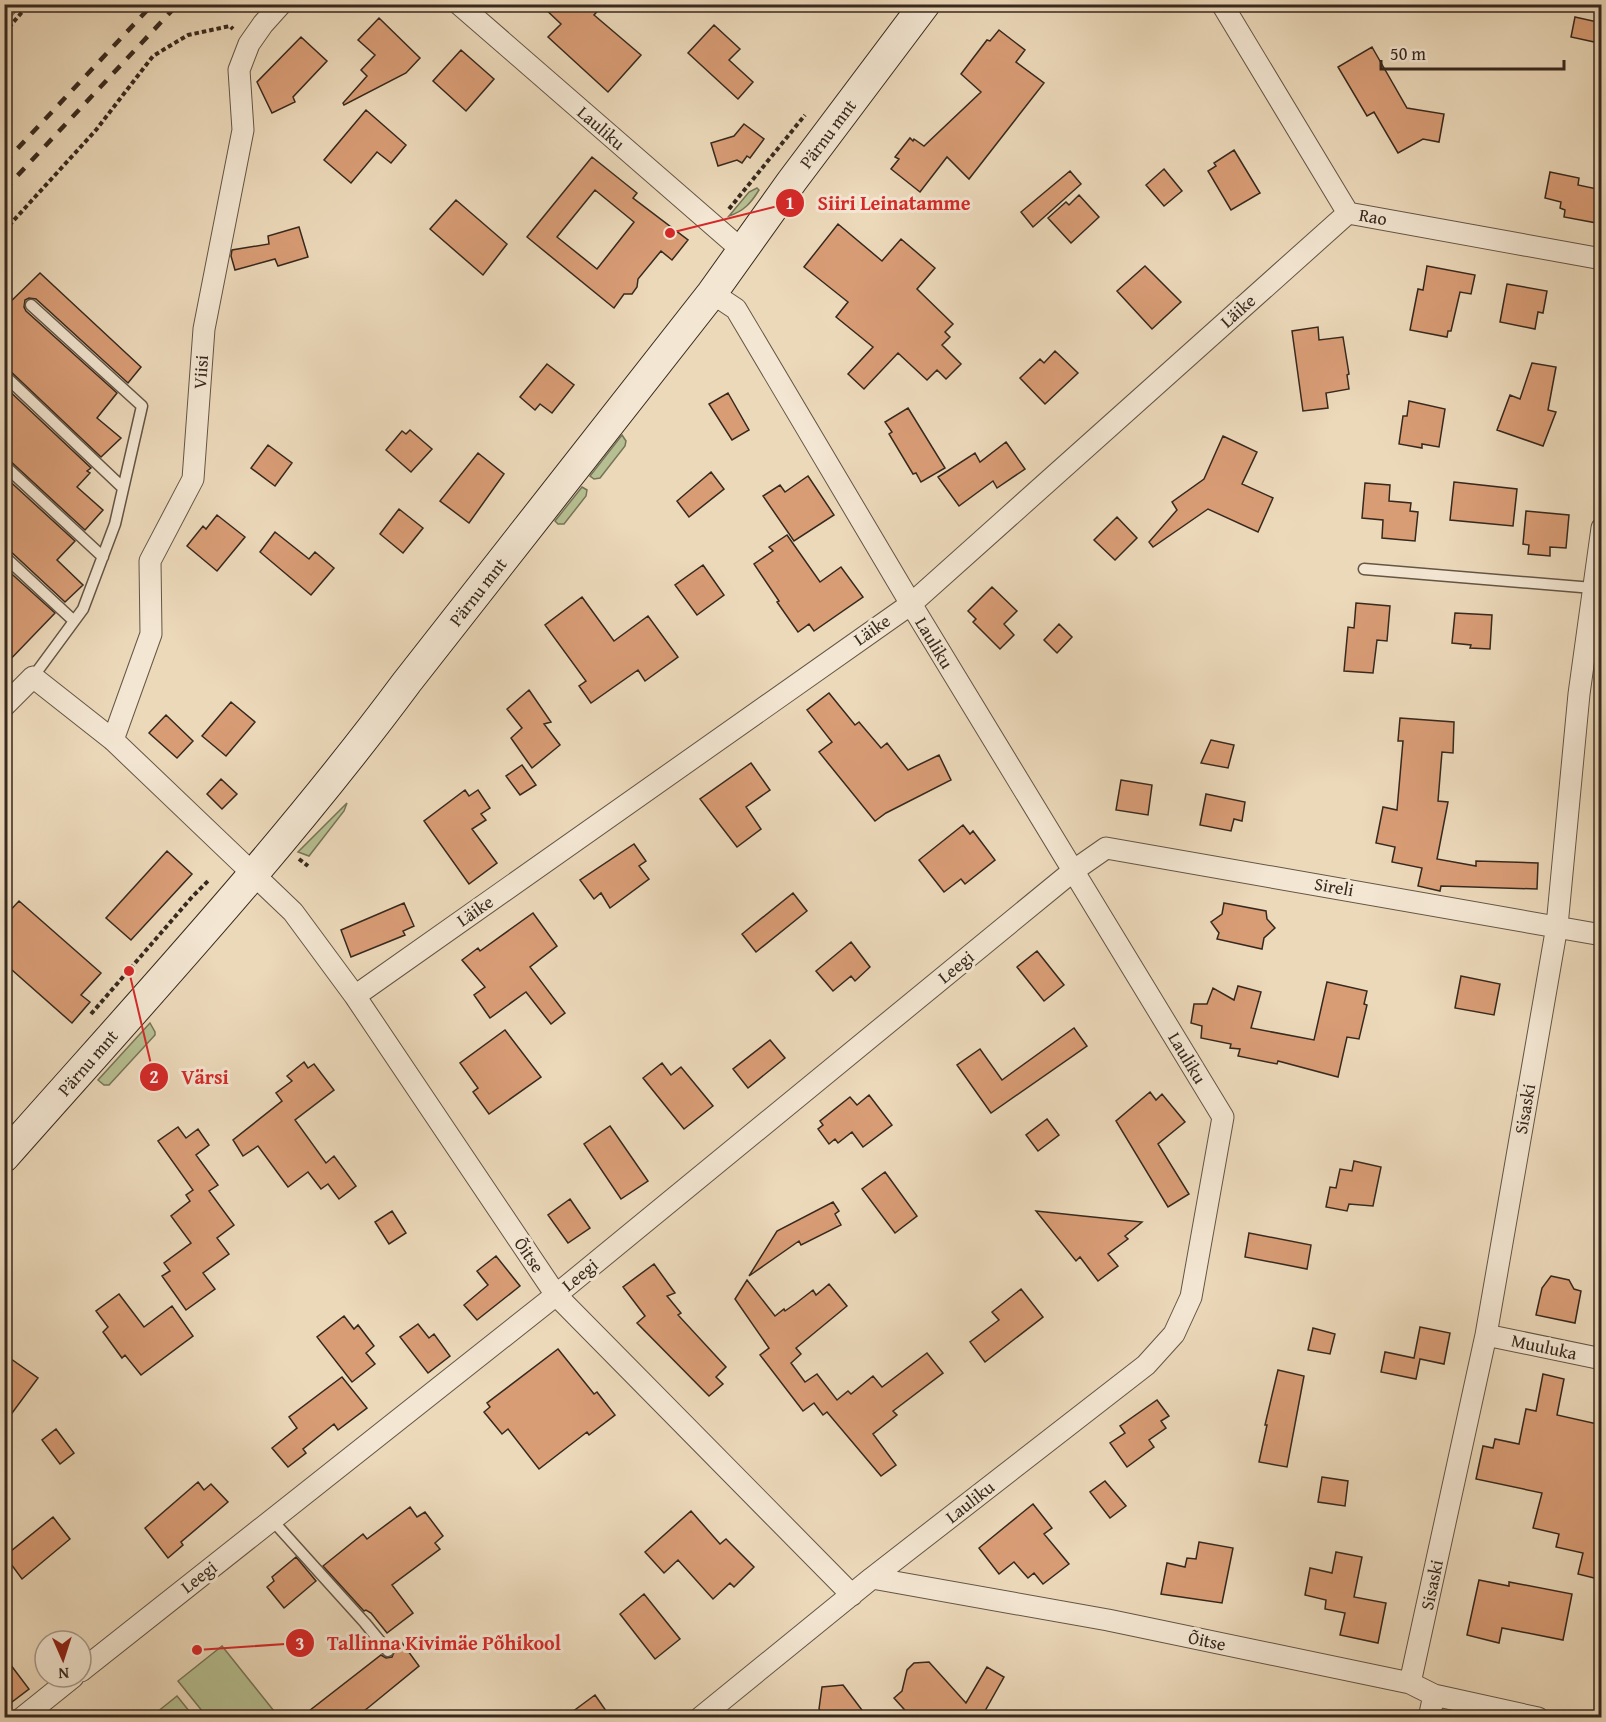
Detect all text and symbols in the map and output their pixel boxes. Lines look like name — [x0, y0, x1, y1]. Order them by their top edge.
scale bar — [1381, 33, 1564, 71]
text: 50 m — [1390, 40, 1426, 67]
street label: Pärnu mnt — [793, 93, 863, 174]
street label: Lauliku — [571, 99, 632, 156]
callout: Siiri Leinatamme — [775, 184, 982, 222]
text: Siiri Leinatamme — [817, 188, 971, 217]
text: 1 — [785, 189, 795, 216]
street label: Rao — [1357, 201, 1389, 232]
street label: Läike — [1214, 287, 1261, 334]
street label: Viisi — [186, 354, 215, 390]
street label: Pärnu mnt — [442, 551, 513, 632]
street label: Läike — [848, 607, 896, 652]
street label: Lauliku — [908, 612, 961, 674]
street label: Sireli — [1312, 870, 1356, 903]
street label: Läike — [451, 888, 499, 933]
street label: Leegi — [932, 944, 980, 990]
street label: Pärnu mnt — [51, 1023, 125, 1102]
street label: Lauliku — [1161, 1027, 1214, 1089]
callout: Värsi — [139, 1058, 240, 1096]
text: Värsi — [181, 1062, 229, 1091]
text: 2 — [149, 1063, 159, 1090]
street label: Sisaski — [1507, 1082, 1542, 1136]
street label: Õitse — [508, 1231, 551, 1278]
street label: Leegi — [556, 1252, 604, 1298]
street label: Muuluka — [1509, 1326, 1580, 1367]
street label: Lauliku — [939, 1474, 1000, 1529]
street label: Leegi — [175, 1554, 223, 1599]
street label: Sisaski — [1413, 1557, 1450, 1613]
street label: Õitse — [1186, 1623, 1228, 1658]
callout: Tallinna Kivimäe Põhikool — [285, 1624, 573, 1662]
text: Tallinna Kivimäe Põhikool — [327, 1628, 561, 1657]
north arrow — [33, 1629, 93, 1689]
text: 3 — [295, 1630, 305, 1657]
text: N — [58, 1662, 70, 1686]

